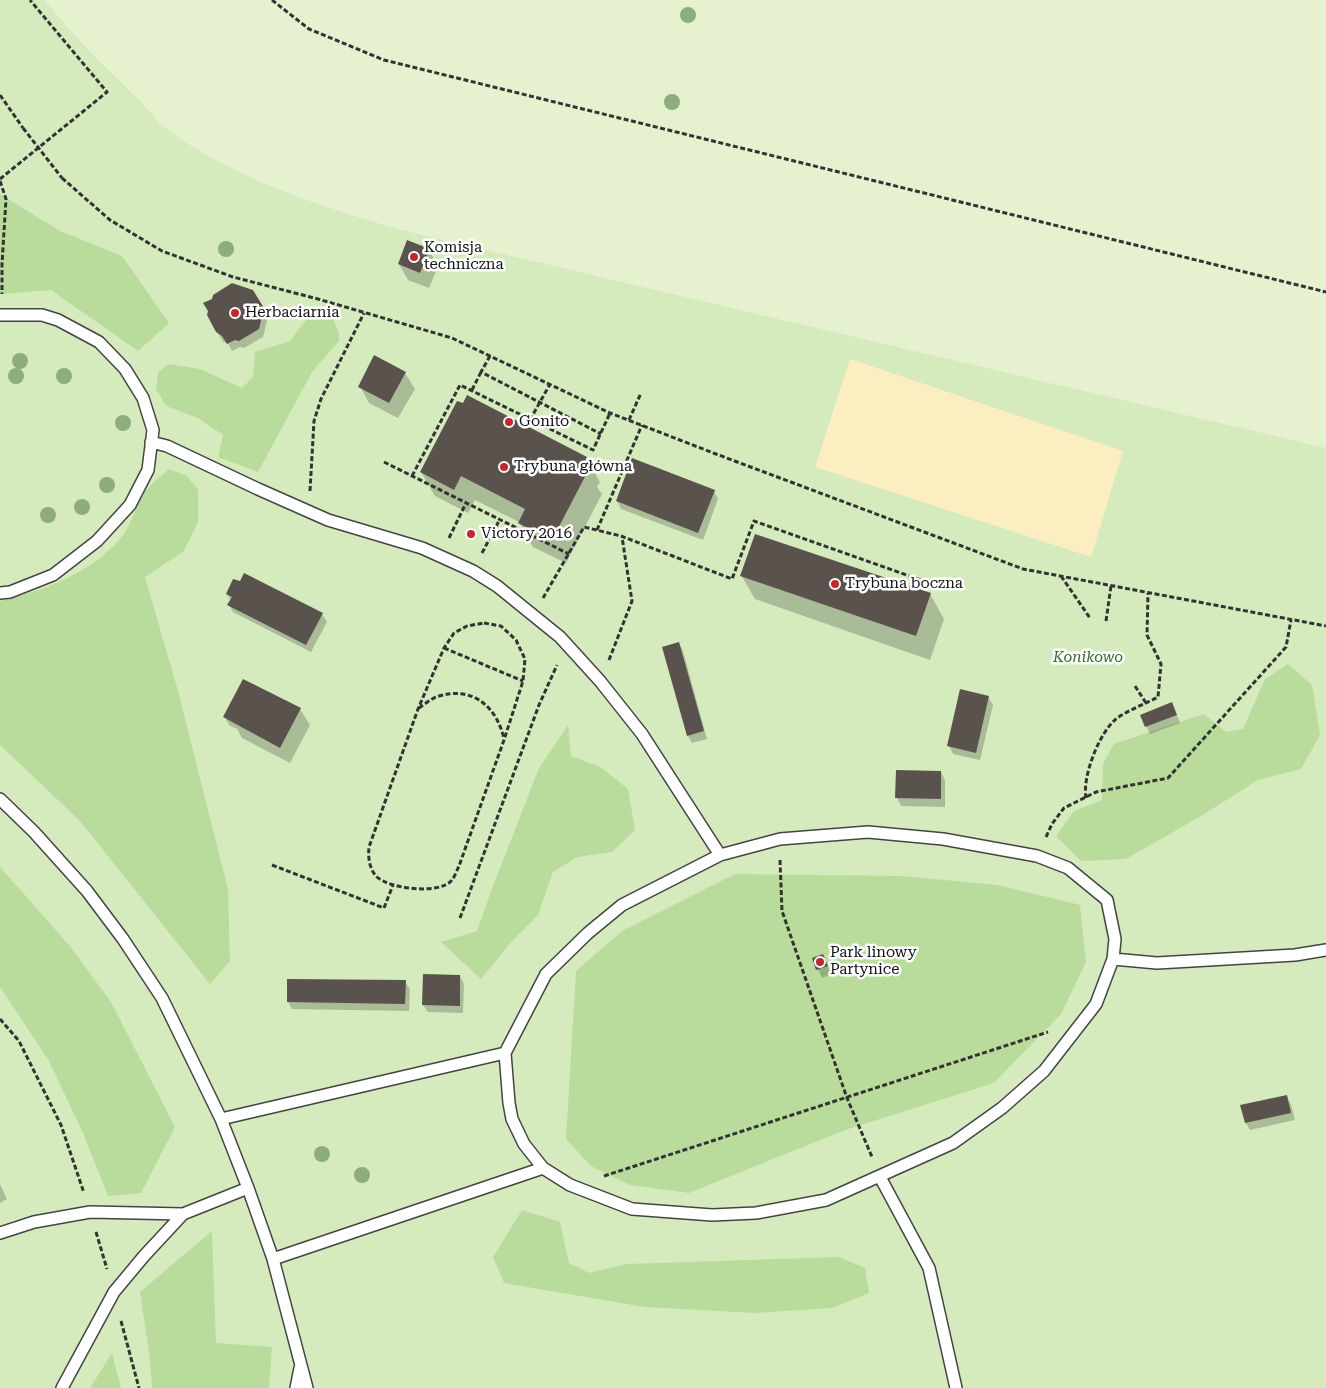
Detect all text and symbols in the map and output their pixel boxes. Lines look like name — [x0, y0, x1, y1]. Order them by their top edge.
place label: Komisja techniczna — [424, 239, 504, 274]
marker: Komisja techniczna — [408, 251, 420, 263]
place label: Herbaciarnia — [245, 304, 339, 322]
marker: Herbaciarnia — [229, 307, 241, 319]
place label: Gonito — [519, 413, 569, 431]
marker: Gonito — [503, 416, 515, 428]
place label: Trybuna główna — [514, 458, 632, 476]
marker: Trybuna główna — [498, 461, 510, 473]
place label: Victory 2016 — [481, 525, 572, 543]
marker: Victory 2016 — [465, 528, 477, 540]
place label: Trybuna boczna — [845, 575, 963, 593]
marker: Trybuna boczna — [829, 578, 841, 590]
park label: Konikowo — [1053, 649, 1123, 667]
place label: Park linowy Partynice — [830, 944, 916, 979]
marker: Park linowy Partynice — [814, 956, 826, 968]

